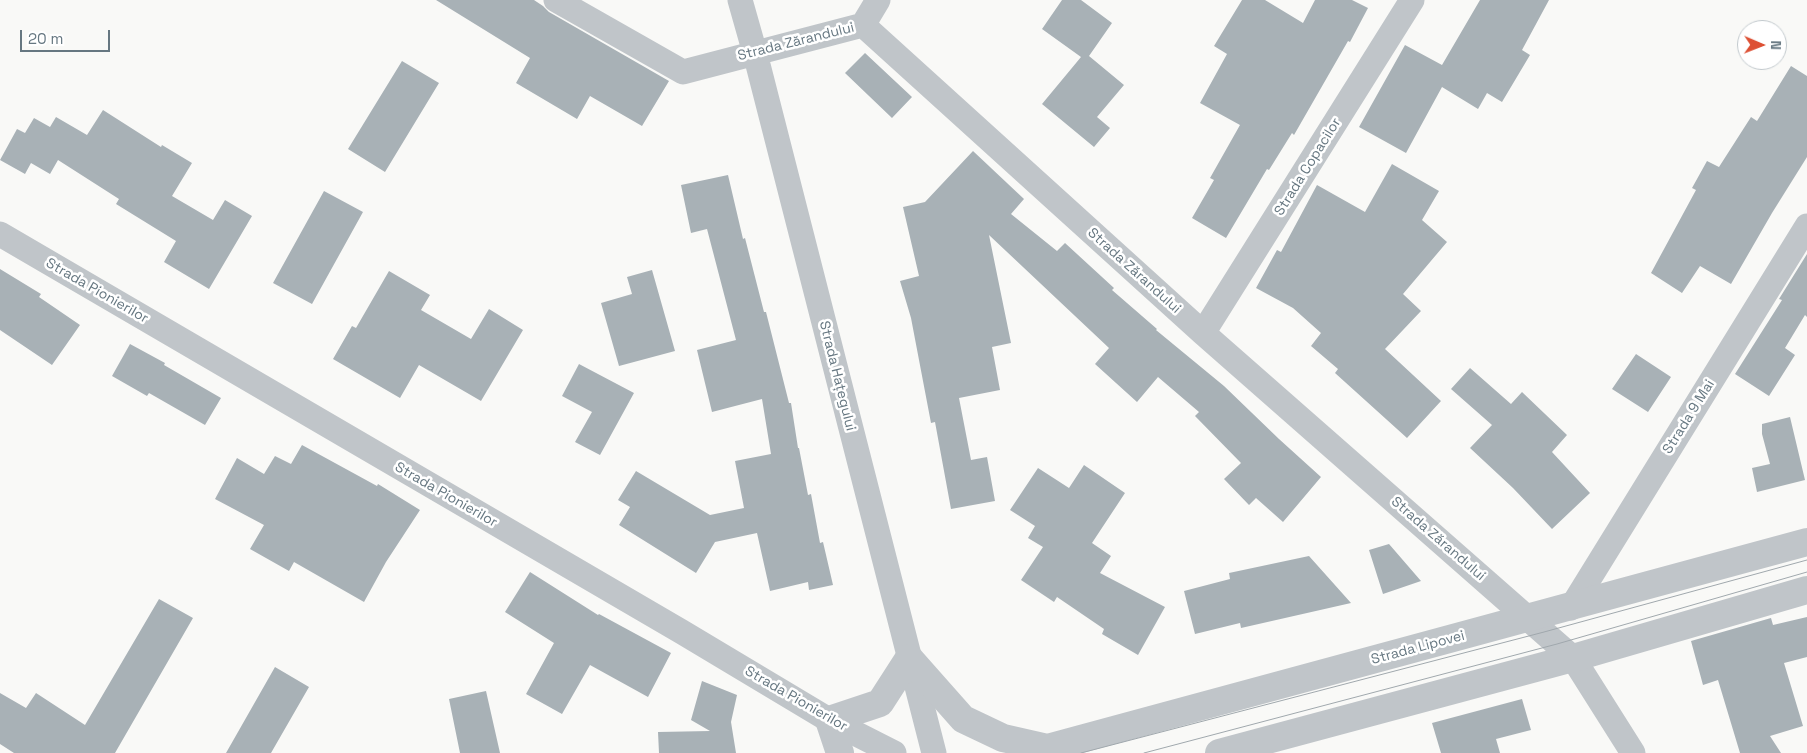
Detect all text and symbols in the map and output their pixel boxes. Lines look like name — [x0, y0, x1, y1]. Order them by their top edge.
street label: Strada Zărandului — [736, 19, 856, 65]
scale bar — [22, 20, 112, 52]
north arrow — [1737, 20, 1787, 70]
text: 20 m — [28, 29, 63, 48]
text: N — [1767, 40, 1785, 50]
street label: Strada Copacilor — [1271, 115, 1345, 219]
street label: Strada Zărandului — [1084, 225, 1184, 317]
street label: Strada Pionierilor — [43, 255, 151, 327]
street label: Strada Hațegului — [815, 319, 859, 433]
street label: Strada 9 Mai — [1660, 377, 1718, 457]
street label: Strada Pionierilor — [392, 459, 500, 531]
street label: Strada Zărandului — [1387, 493, 1489, 585]
street label: Strada Lipovei — [1369, 627, 1467, 669]
street label: Strada Pionierilor — [742, 663, 850, 735]

